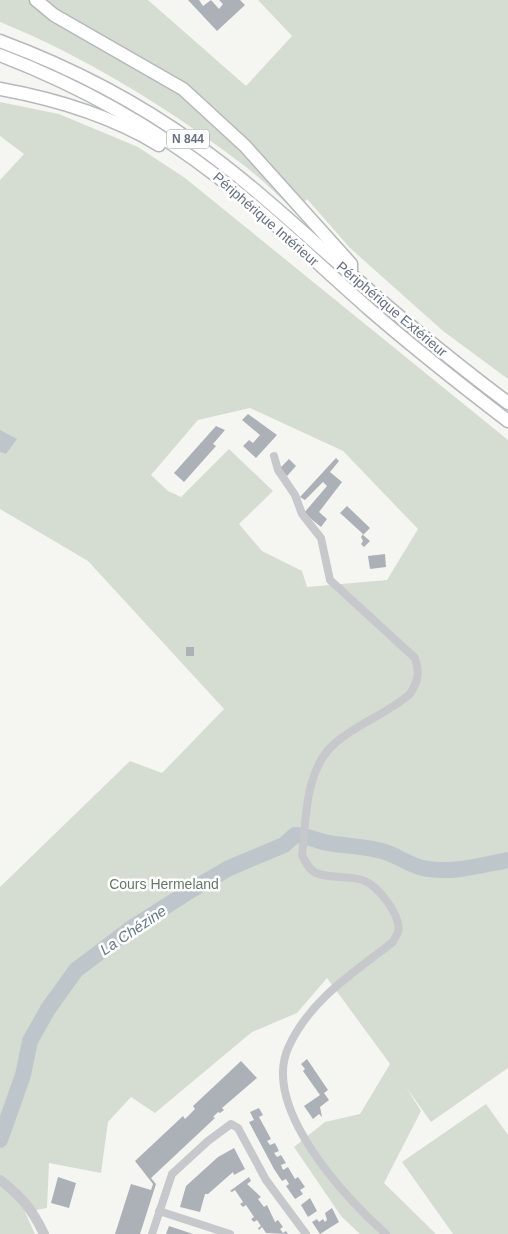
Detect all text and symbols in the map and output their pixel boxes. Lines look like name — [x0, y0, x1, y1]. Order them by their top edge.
road number: N 844 — [167, 130, 209, 148]
street label: Périphérique Intérieur — [210, 169, 322, 269]
street label: Périphérique Extérieur — [334, 258, 451, 360]
park label: Cours Hermeland — [109, 876, 219, 892]
water label: La Chézine — [97, 902, 169, 958]

